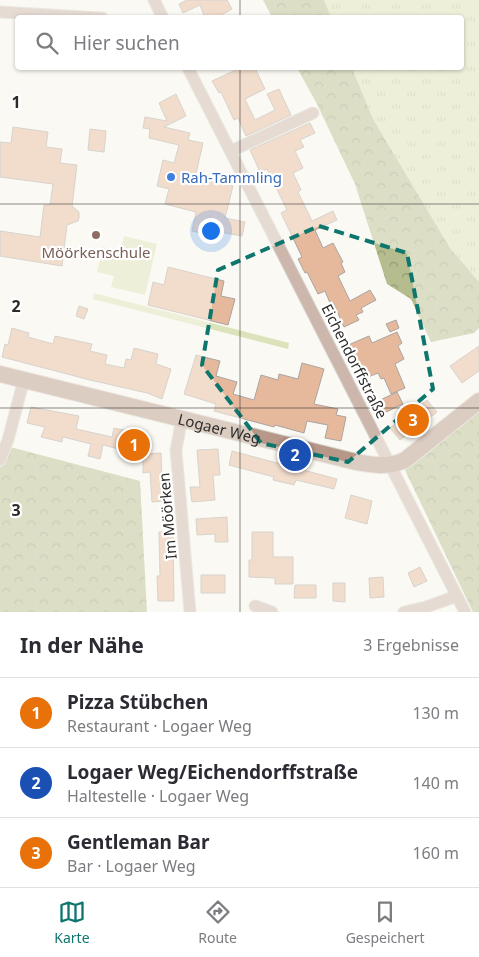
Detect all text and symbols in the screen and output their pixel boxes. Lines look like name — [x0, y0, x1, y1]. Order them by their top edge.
search box — [15, 15, 464, 70]
icon: search — [33, 29, 61, 57]
text: Hier suchen — [73, 30, 180, 56]
text: 1 — [11, 91, 21, 113]
place label: Rah-Tammling — [181, 167, 282, 187]
marker: Rah-Tammling — [165, 171, 177, 183]
your location — [198, 218, 224, 244]
marker: Möörkenschule — [90, 229, 102, 241]
place label: Möörkenschule — [42, 242, 150, 262]
text: 2 — [11, 295, 21, 317]
street label: Eichendorffstraße — [317, 300, 393, 422]
pin: 3 — [397, 401, 429, 439]
street label: Logaer Weg — [176, 408, 263, 448]
pin: 1 — [118, 426, 150, 464]
pin: 2 — [279, 436, 311, 474]
street label: Im Möörken — [153, 472, 181, 560]
text: 3 — [11, 499, 21, 521]
text: In der Nähe — [20, 631, 144, 659]
text: 3 Ergebnisse — [363, 634, 459, 656]
text: Pizza Stübchen — [67, 689, 208, 715]
text: 1 — [31, 702, 41, 724]
text: 130 m — [412, 702, 459, 724]
text: Restaurant · Logaer Weg — [67, 715, 252, 737]
text: Logaer Weg/Eichendorffstraße — [67, 759, 358, 785]
text: 2 — [31, 772, 41, 794]
text: 140 m — [412, 772, 459, 794]
text: Haltestelle · Logaer Weg — [67, 785, 249, 807]
text: Gentleman Bar — [67, 829, 209, 855]
text: 3 — [31, 842, 41, 864]
text: 160 m — [412, 842, 459, 864]
text: Bar · Logaer Weg — [67, 855, 196, 877]
tab: Karte — [54, 898, 90, 947]
tab: Route — [198, 898, 237, 947]
tab: Gespeichert — [346, 898, 425, 947]

